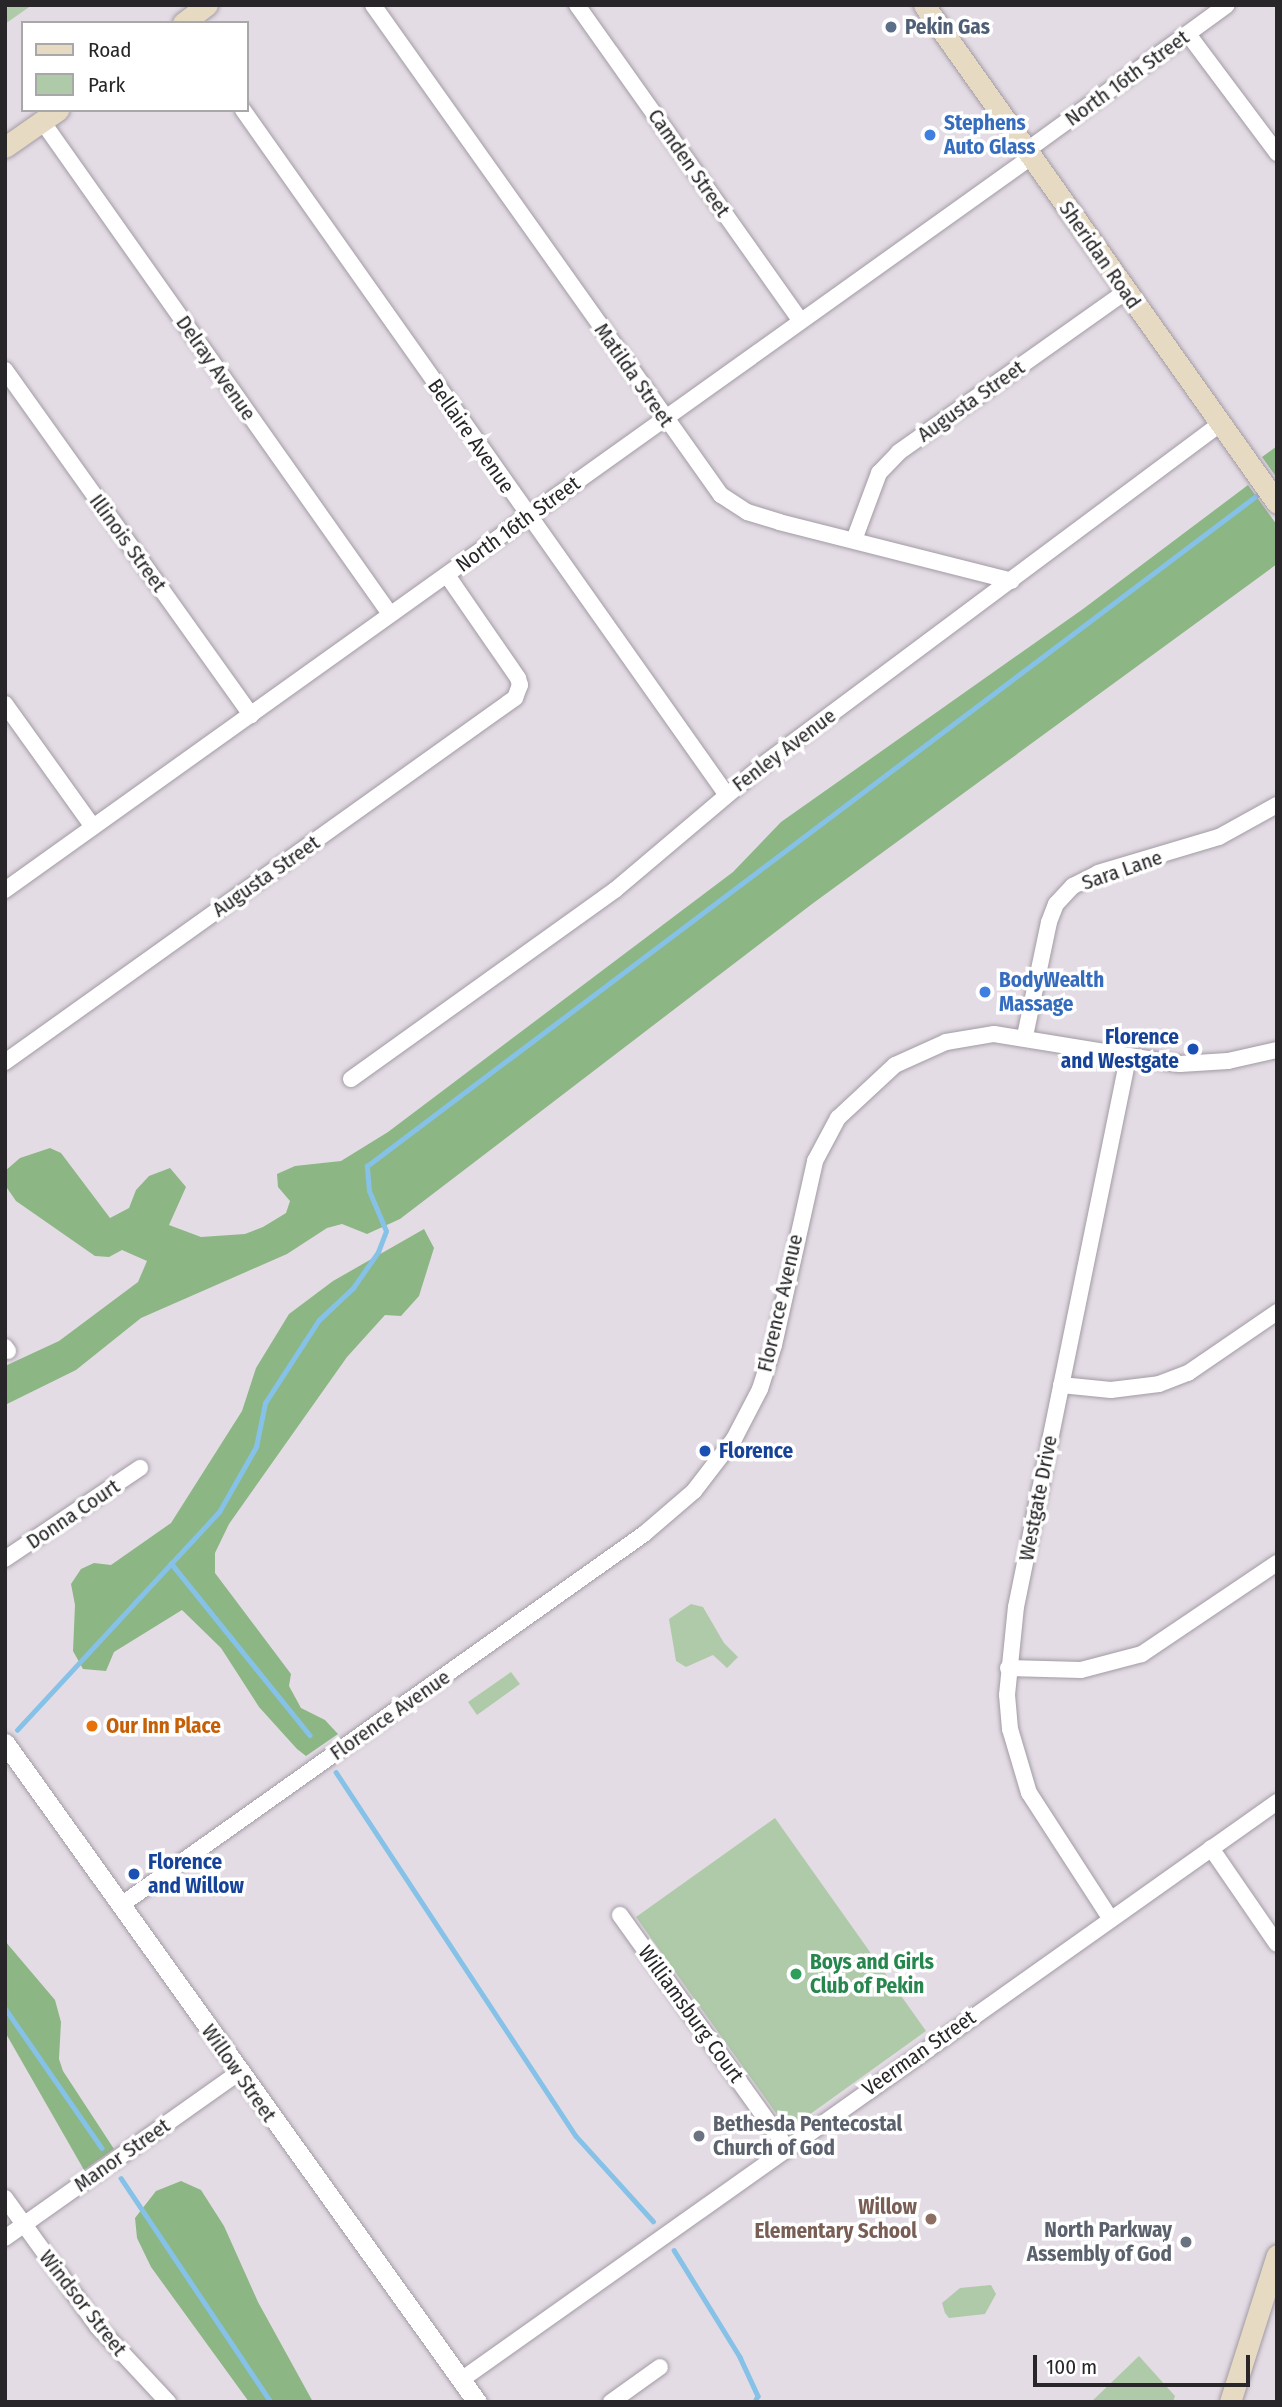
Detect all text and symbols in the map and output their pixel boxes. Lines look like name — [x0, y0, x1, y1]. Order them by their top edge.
place label: Pekin Gas — [905, 14, 990, 40]
marker: Pekin Gas — [883, 19, 899, 35]
legend — [21, 21, 248, 112]
street label: North 16th Street — [1060, 25, 1194, 131]
text: Road — [88, 37, 132, 63]
text: Park — [88, 72, 125, 98]
street label: Camden Street — [642, 104, 736, 222]
place label: Stephens Auto Glass — [944, 110, 1035, 160]
marker: Stephens Auto Glass — [922, 127, 938, 143]
street label: Sheridan Road — [1054, 196, 1146, 314]
street label: Delray Avenue — [171, 311, 261, 425]
street label: Matilda Street — [589, 318, 679, 432]
street label: Augusta Street — [912, 355, 1030, 447]
street label: Bellaire Avenue — [422, 374, 520, 498]
street label: North 16th Street — [451, 471, 585, 577]
street label: Illinois Street — [84, 489, 172, 597]
street label: Fenley Avenue — [727, 703, 841, 797]
street label: Augusta Street — [207, 830, 325, 922]
street label: Sara Lane — [1078, 844, 1166, 896]
place label: BodyWealth Massage — [999, 967, 1104, 1017]
marker: BodyWealth Massage — [977, 984, 993, 1000]
place label: Florence and Westgate — [1061, 1024, 1179, 1074]
marker: Florence and Westgate — [1185, 1041, 1201, 1057]
street label: Florence Avenue — [752, 1232, 808, 1374]
street label: Westgate Drive — [1013, 1433, 1063, 1563]
place label: Florence — [719, 1438, 793, 1464]
marker: Florence — [697, 1443, 713, 1459]
street label: Donna Court — [22, 1474, 124, 1554]
street label: Florence Avenue — [325, 1664, 455, 1766]
place label: Our Inn Place — [106, 1713, 221, 1739]
marker: Our Inn Place — [84, 1718, 100, 1734]
place label: Florence and Willow — [148, 1849, 244, 1899]
marker: Florence and Willow — [126, 1866, 142, 1882]
street label: Williamsburg Court — [633, 1941, 749, 2087]
place label: Boys and Girls Club of Pekin — [810, 1949, 934, 1999]
marker: Boys and Girls Club of Pekin — [788, 1966, 804, 1982]
street label: Veerman Street — [858, 2005, 980, 2101]
street label: Willow Street — [196, 2019, 282, 2127]
place label: Bethesda Pentecostal Church of God — [713, 2111, 902, 2161]
street label: Manor Street — [69, 2113, 175, 2197]
marker: Bethesda Pentecostal Church of God — [691, 2128, 707, 2144]
place label: Willow Elementary School — [754, 2194, 917, 2244]
marker: Willow Elementary School — [923, 2211, 939, 2227]
place label: North Parkway Assembly of God — [1027, 2217, 1172, 2267]
marker: North Parkway Assembly of God — [1178, 2234, 1194, 2250]
street label: Windsor Street — [34, 2245, 132, 2361]
scale bar — [1037, 2340, 1254, 2384]
text: 100 m — [1046, 2354, 1097, 2380]

